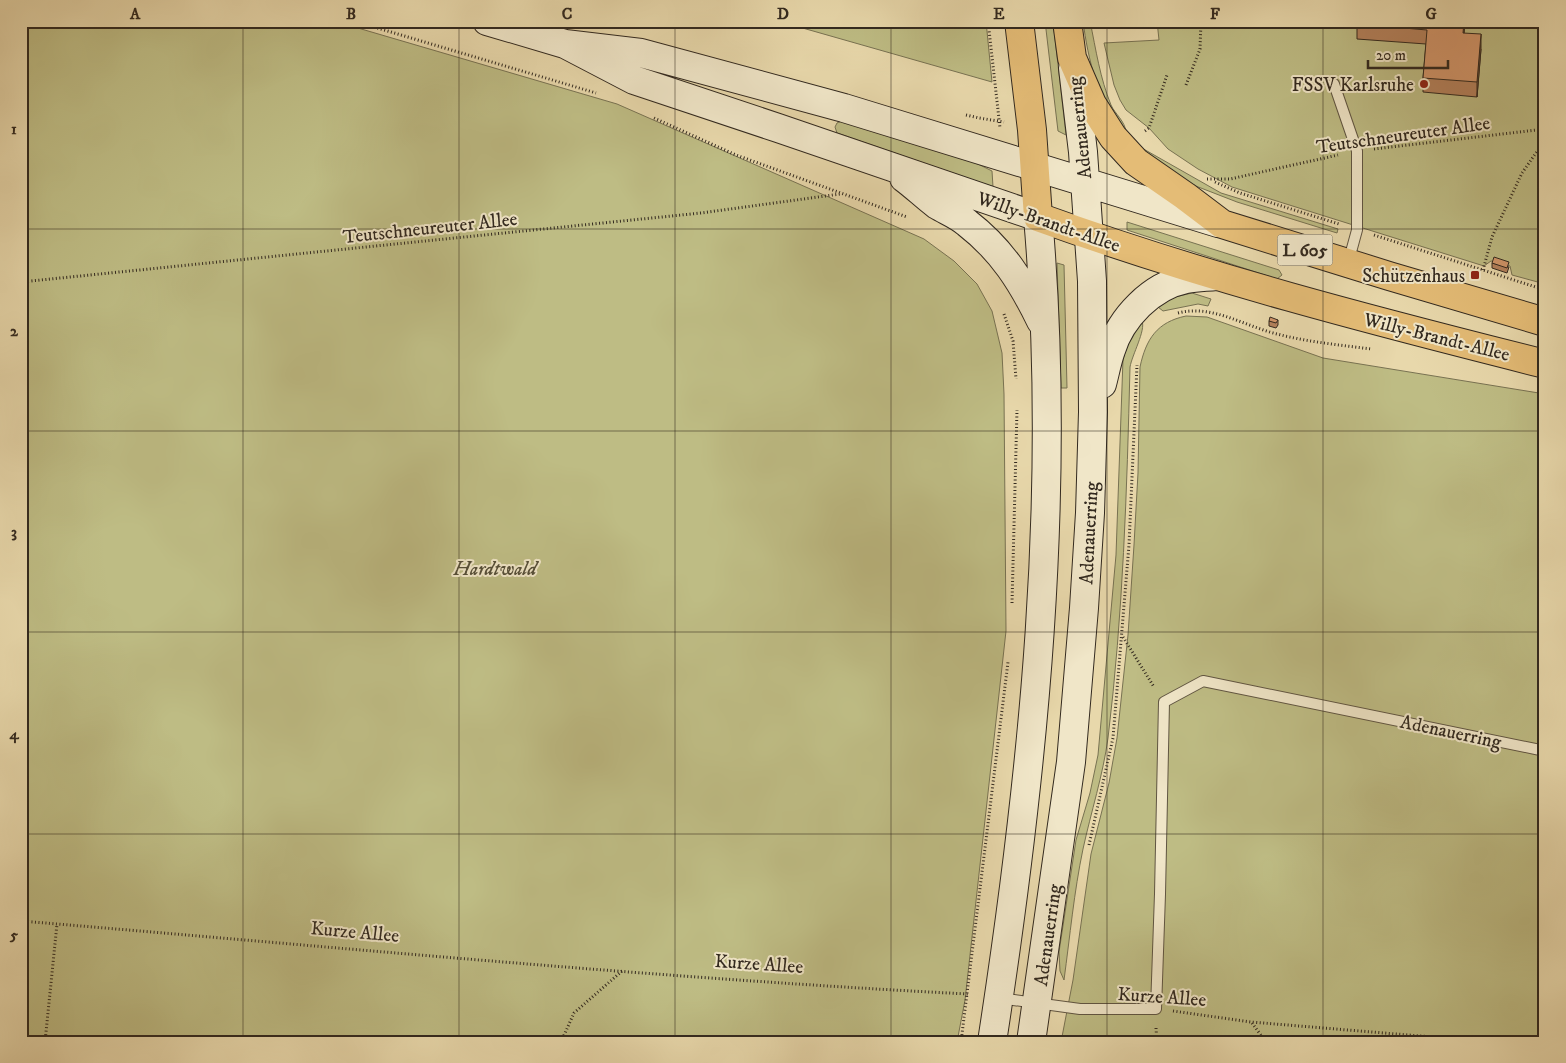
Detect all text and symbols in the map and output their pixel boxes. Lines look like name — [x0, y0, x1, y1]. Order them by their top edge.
text: A — [129, 4, 141, 24]
text: B — [346, 4, 356, 24]
text: C — [562, 4, 572, 24]
text: D — [777, 4, 789, 24]
text: E — [993, 4, 1005, 24]
text: F — [1210, 4, 1220, 24]
text: G — [1425, 4, 1437, 24]
scale bar — [1368, 38, 1448, 70]
text: 20 m — [1376, 46, 1406, 65]
place label: FSSV Karlsruhe — [1292, 74, 1414, 97]
street label: Adenauerring — [1064, 75, 1097, 180]
marker: FSSV Karlsruhe — [1418, 78, 1430, 90]
street label: Teutschneureuter Allee — [1315, 112, 1492, 159]
text: 1 — [11, 119, 17, 139]
street label: Willy-Brandt-Allee — [973, 187, 1123, 258]
street label: Teutschneureuter Allee — [342, 208, 519, 249]
road number: L 605 — [1278, 234, 1332, 266]
place label: Schützenhaus — [1362, 265, 1465, 288]
marker: Schützenhaus — [1469, 269, 1481, 281]
street label: Willy-Brandt-Allee — [1360, 308, 1512, 367]
text: 2 — [10, 321, 19, 341]
street label: Adenauerring — [1075, 480, 1104, 585]
text: 3 — [11, 522, 17, 542]
park label: Hardtwald — [453, 558, 539, 581]
street label: Adenauerring — [1398, 711, 1504, 755]
text: 4 — [8, 724, 19, 744]
street label: Adenauerring — [1030, 882, 1067, 988]
street label: Kurze Allee — [310, 917, 400, 948]
text: 5 — [9, 925, 18, 945]
street label: Kurze Allee — [714, 950, 804, 979]
street label: Kurze Allee — [1117, 983, 1207, 1012]

